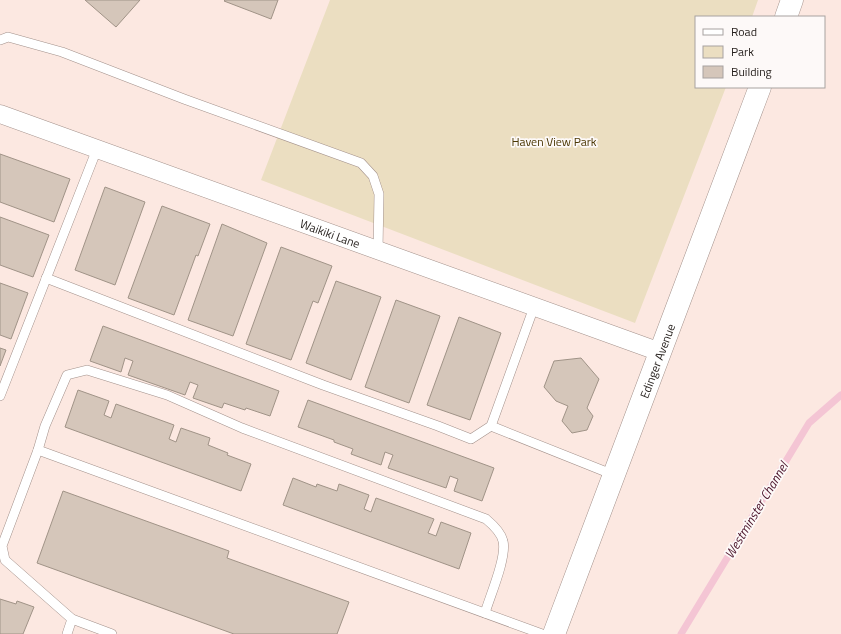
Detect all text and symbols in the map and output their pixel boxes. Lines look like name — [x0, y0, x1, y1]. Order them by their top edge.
legend — [695, 16, 825, 88]
text: Road — [731, 22, 757, 41]
text: Park — [731, 42, 754, 61]
text: Building — [731, 62, 772, 81]
park label: Haven View Park — [511, 132, 597, 151]
street label: Waikiki Lane — [297, 213, 363, 253]
street label: Edinger Avenue — [634, 321, 680, 401]
water label: Westminster Channel — [719, 456, 794, 562]

